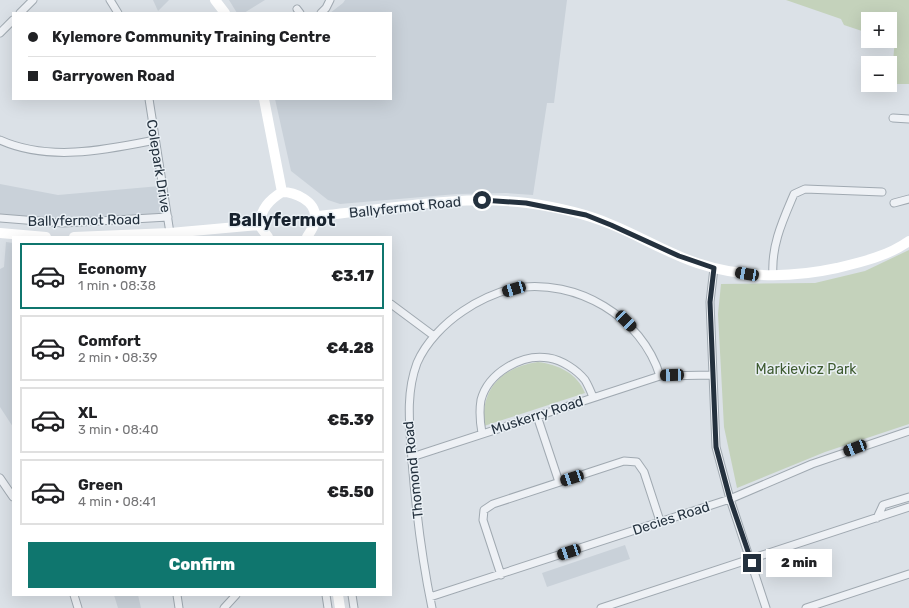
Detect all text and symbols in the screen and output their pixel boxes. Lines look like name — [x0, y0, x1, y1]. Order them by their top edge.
map controls — [861, 12, 897, 92]
button: + — [861, 12, 897, 48]
text: Kylemore Community Training Centre — [52, 28, 331, 46]
button: − — [861, 56, 897, 92]
text: Garryowen Road — [52, 67, 175, 85]
street label: Colepark Drive — [143, 118, 174, 214]
route start — [473, 191, 491, 209]
street label: Ballyfermot Road — [348, 193, 462, 222]
district label: Ballyfermot — [229, 209, 335, 231]
street label: Ballyfermot Road — [28, 211, 140, 230]
icon: car — [30, 258, 66, 294]
text: Economy — [78, 260, 147, 278]
car — [734, 266, 760, 282]
text: €3.17 — [331, 267, 374, 285]
text: 1 min · 08:38 — [78, 278, 156, 293]
car — [501, 280, 527, 298]
car — [613, 308, 639, 334]
icon: car — [30, 330, 66, 366]
text: Comfort — [78, 332, 141, 350]
text: €4.28 — [326, 339, 374, 357]
text: 2 min · 08:39 — [78, 350, 157, 365]
park label: Markievicz Park — [756, 361, 857, 378]
car — [660, 369, 684, 381]
street label: Muskerry Road — [489, 393, 585, 438]
icon: car — [30, 402, 66, 438]
text: XL — [78, 404, 97, 422]
text: €5.39 — [327, 411, 374, 429]
street label: Thomond Road — [400, 420, 427, 520]
text: 3 min · 08:40 — [78, 422, 158, 437]
car — [842, 438, 868, 458]
car — [559, 469, 585, 487]
icon: car — [30, 474, 66, 510]
text: Green — [78, 476, 123, 494]
text: €5.50 — [327, 483, 374, 501]
text: 4 min · 08:41 — [78, 494, 156, 509]
street label: Decies Road — [630, 498, 712, 539]
button: Confirm — [28, 542, 376, 588]
car — [556, 543, 582, 561]
callout: 2 min — [766, 549, 832, 577]
route end — [743, 554, 761, 572]
text: 2 min — [781, 555, 817, 570]

